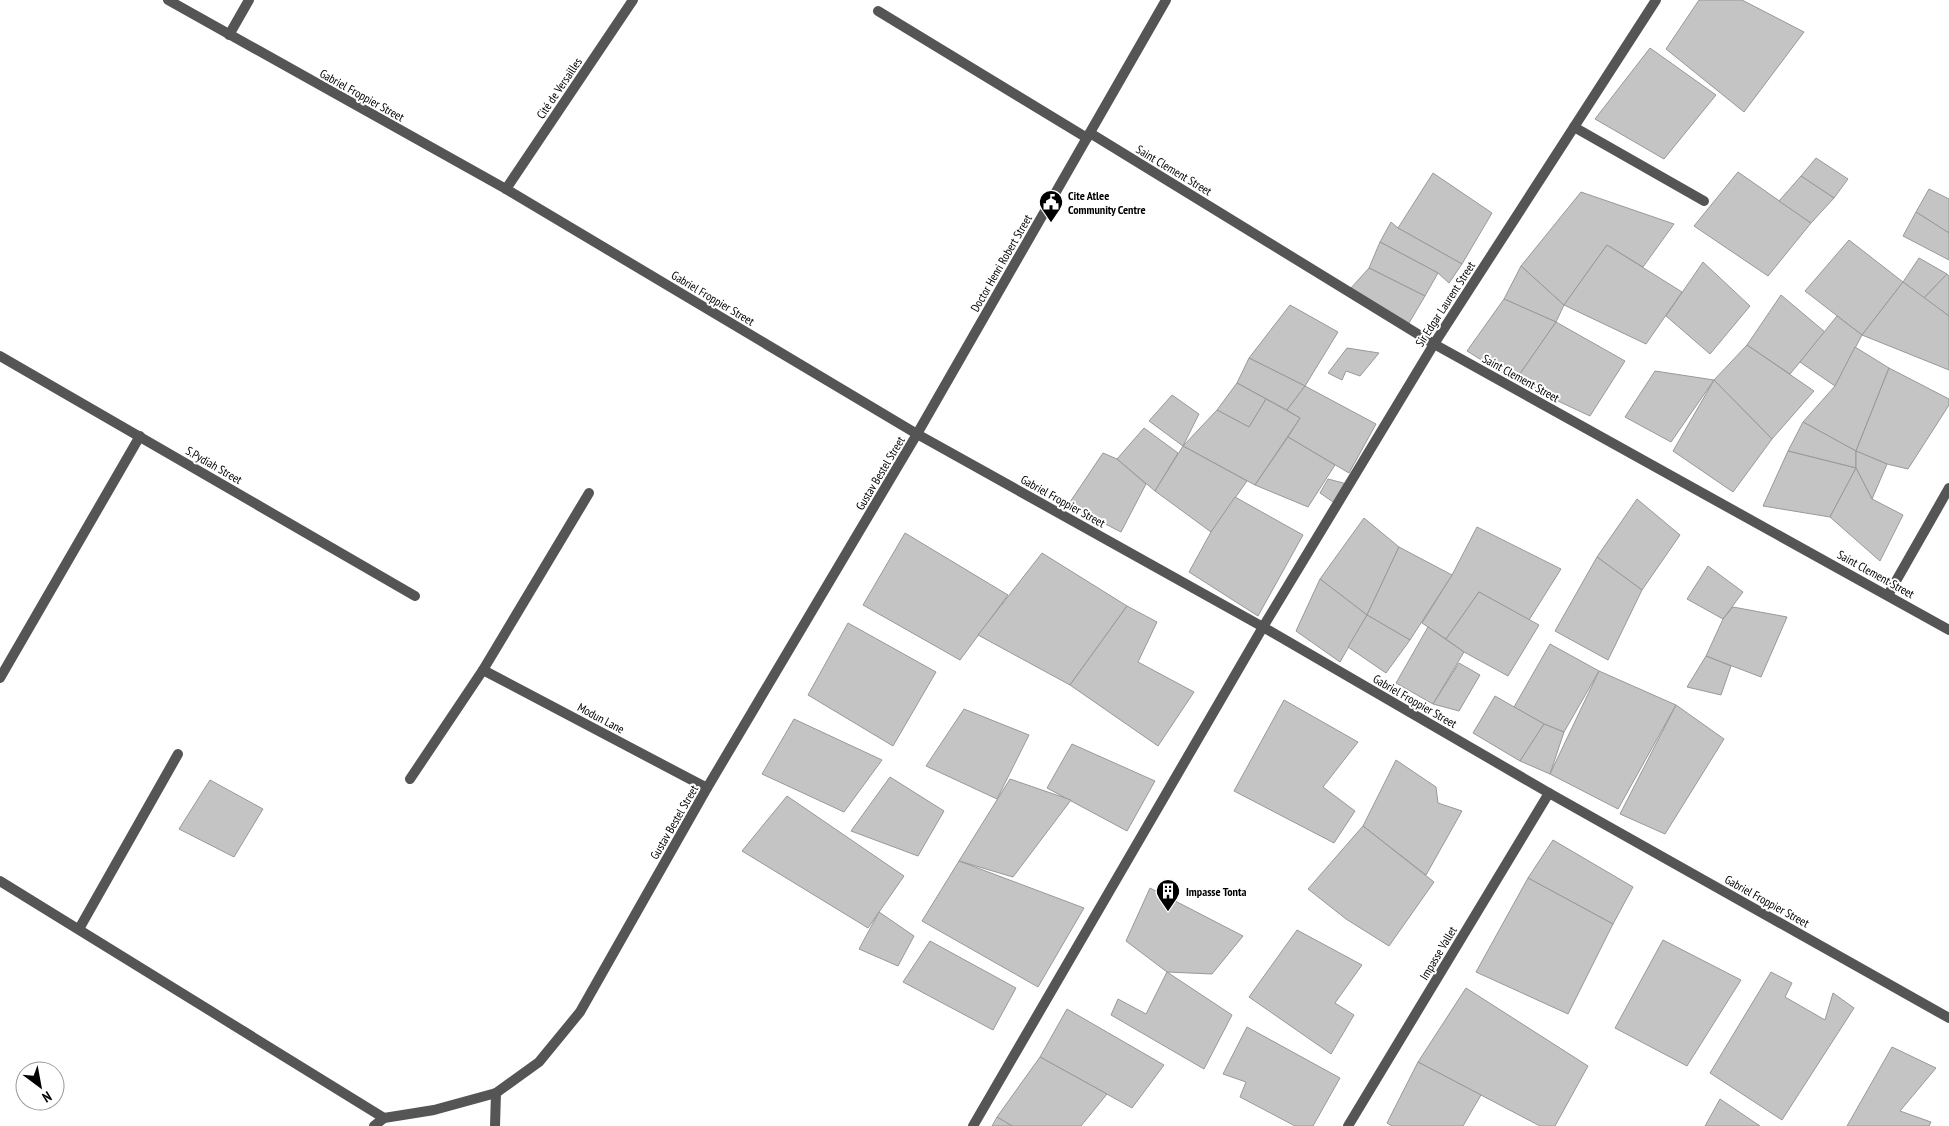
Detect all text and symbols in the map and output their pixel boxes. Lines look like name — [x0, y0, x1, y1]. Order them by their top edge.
street label: Cité de Versailles — [533, 55, 585, 121]
street label: Gabriel Froppier Street — [317, 66, 407, 125]
street label: Saint Clement Street — [1133, 142, 1215, 199]
place label: Cite Atlee Community Centre — [1068, 188, 1146, 217]
public building icon: Cite Atlee Community Centre — [1038, 189, 1064, 223]
street label: Doctor Henri Robert Street — [967, 211, 1035, 314]
street label: Sir Edgar Laurent Street — [1412, 258, 1479, 349]
street label: Gabriel Froppier Street — [669, 267, 758, 329]
street label: Saint Clement Street — [1480, 351, 1563, 406]
street label: Gustav Bestel Street — [852, 433, 908, 512]
street label: S.Pydiah Street — [183, 443, 245, 487]
street label: Gabriel Froppier Street — [1018, 472, 1108, 531]
street label: Saint Clement Street — [1835, 547, 1918, 602]
street label: Gabriel Froppier Street — [1370, 671, 1460, 731]
street label: Modun Lane — [575, 699, 627, 737]
street label: Gustav Bestel Street — [647, 782, 702, 862]
street label: Gabriel Froppier Street — [1722, 872, 1812, 931]
building icon: Impasse Tonta — [1155, 878, 1181, 912]
place label: Impasse Tonta — [1186, 884, 1246, 899]
street label: Impasse Vallet — [1416, 923, 1460, 982]
north arrow — [15, 1061, 65, 1111]
text: N — [39, 1087, 55, 1107]

